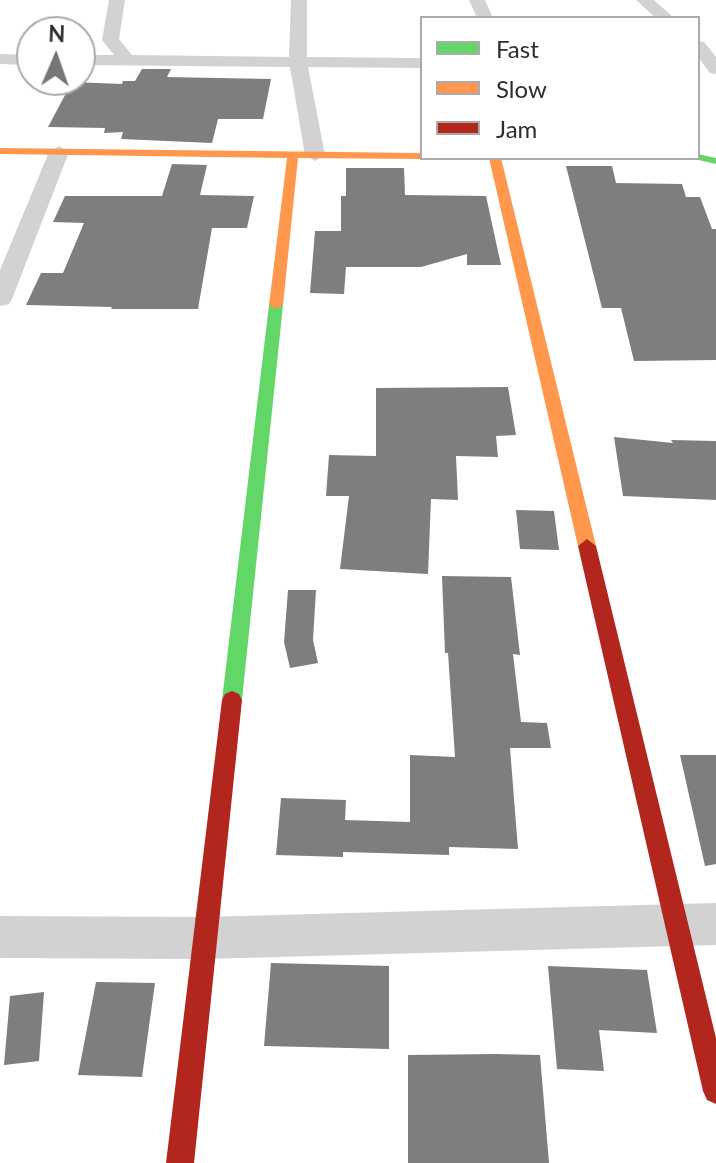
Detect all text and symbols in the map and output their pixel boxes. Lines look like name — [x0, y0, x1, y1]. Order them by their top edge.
north arrow — [16, 16, 96, 96]
legend — [420, 16, 700, 160]
text: N — [48, 20, 66, 47]
text: Fast — [496, 34, 539, 63]
text: Slow — [496, 74, 547, 103]
text: Jam — [496, 114, 537, 143]

